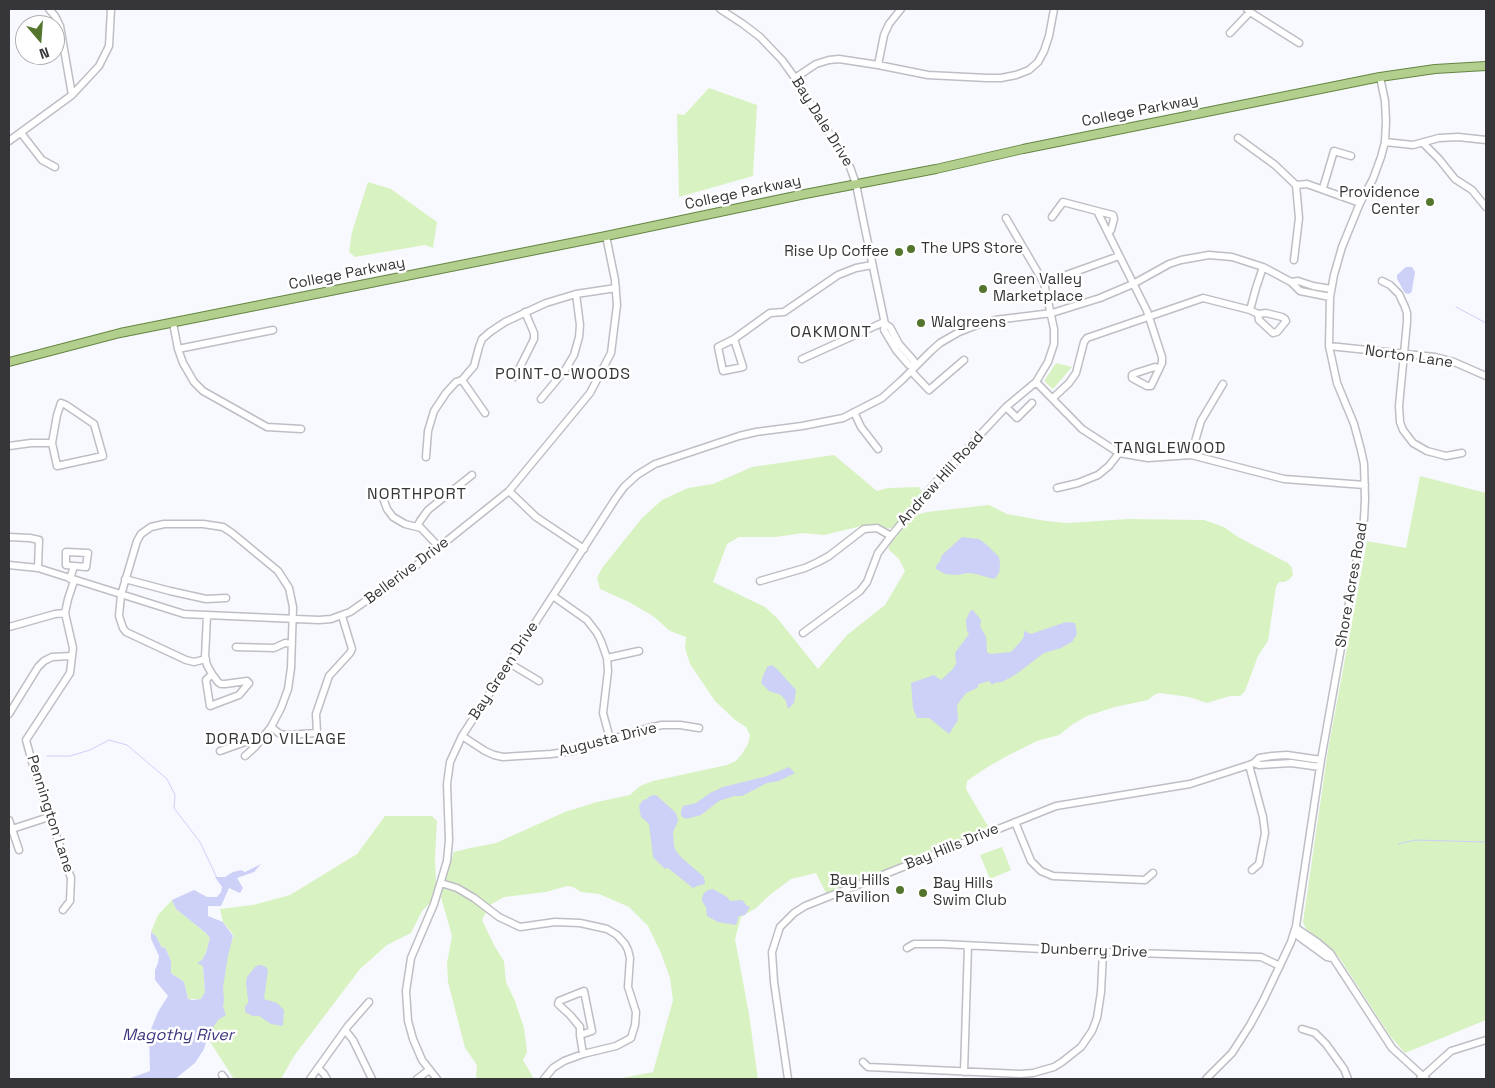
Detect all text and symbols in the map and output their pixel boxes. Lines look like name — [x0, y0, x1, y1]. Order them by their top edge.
north arrow — [15, 15, 65, 65]
text: N — [37, 43, 52, 63]
street label: Bay Dale Drive — [787, 74, 857, 170]
street label: College Parkway — [1080, 91, 1200, 131]
street label: College Parkway — [683, 172, 803, 214]
place label: Providence Center — [1339, 184, 1420, 219]
marker: Providence Center — [1424, 196, 1436, 208]
place label: The UPS Store — [921, 240, 1023, 258]
place label: Rise Up Coffee — [784, 243, 889, 261]
marker: The UPS Store — [905, 243, 917, 255]
marker: Rise Up Coffee — [893, 246, 905, 258]
street label: College Parkway — [287, 254, 407, 294]
place label: Green Valley Marketplace — [993, 271, 1083, 306]
marker: Green Valley Marketplace — [977, 283, 989, 295]
place label: Walgreens — [931, 314, 1006, 332]
marker: Walgreens — [915, 317, 927, 329]
district label: OAKMONT — [789, 323, 873, 343]
street label: Norton Lane — [1364, 342, 1454, 372]
district label: POINT-O-WOODS — [493, 365, 633, 385]
street label: Andrew Hill Road — [894, 428, 988, 530]
district label: TANGLEWOOD — [1112, 439, 1228, 459]
district label: NORTHPORT — [366, 485, 468, 505]
street label: Shore Acres Road — [1332, 521, 1372, 649]
street label: Bellerive Drive — [361, 533, 453, 609]
street label: Bay Green Drive — [466, 619, 542, 723]
street label: Augusta Drive — [557, 719, 659, 761]
district label: DORADO VILLAGE — [203, 730, 349, 750]
street label: Pennington Lane — [23, 753, 77, 875]
street label: Bay Hills Drive — [902, 820, 1002, 874]
place label: Bay Hills Pavilion — [830, 872, 890, 907]
place label: Bay Hills Swim Club — [933, 875, 1007, 910]
marker: Bay Hills Pavilion — [894, 884, 906, 896]
marker: Bay Hills Swim Club — [917, 887, 929, 899]
street label: Dunberry Drive — [1040, 940, 1148, 962]
water label: Magothy River — [122, 1026, 234, 1046]

